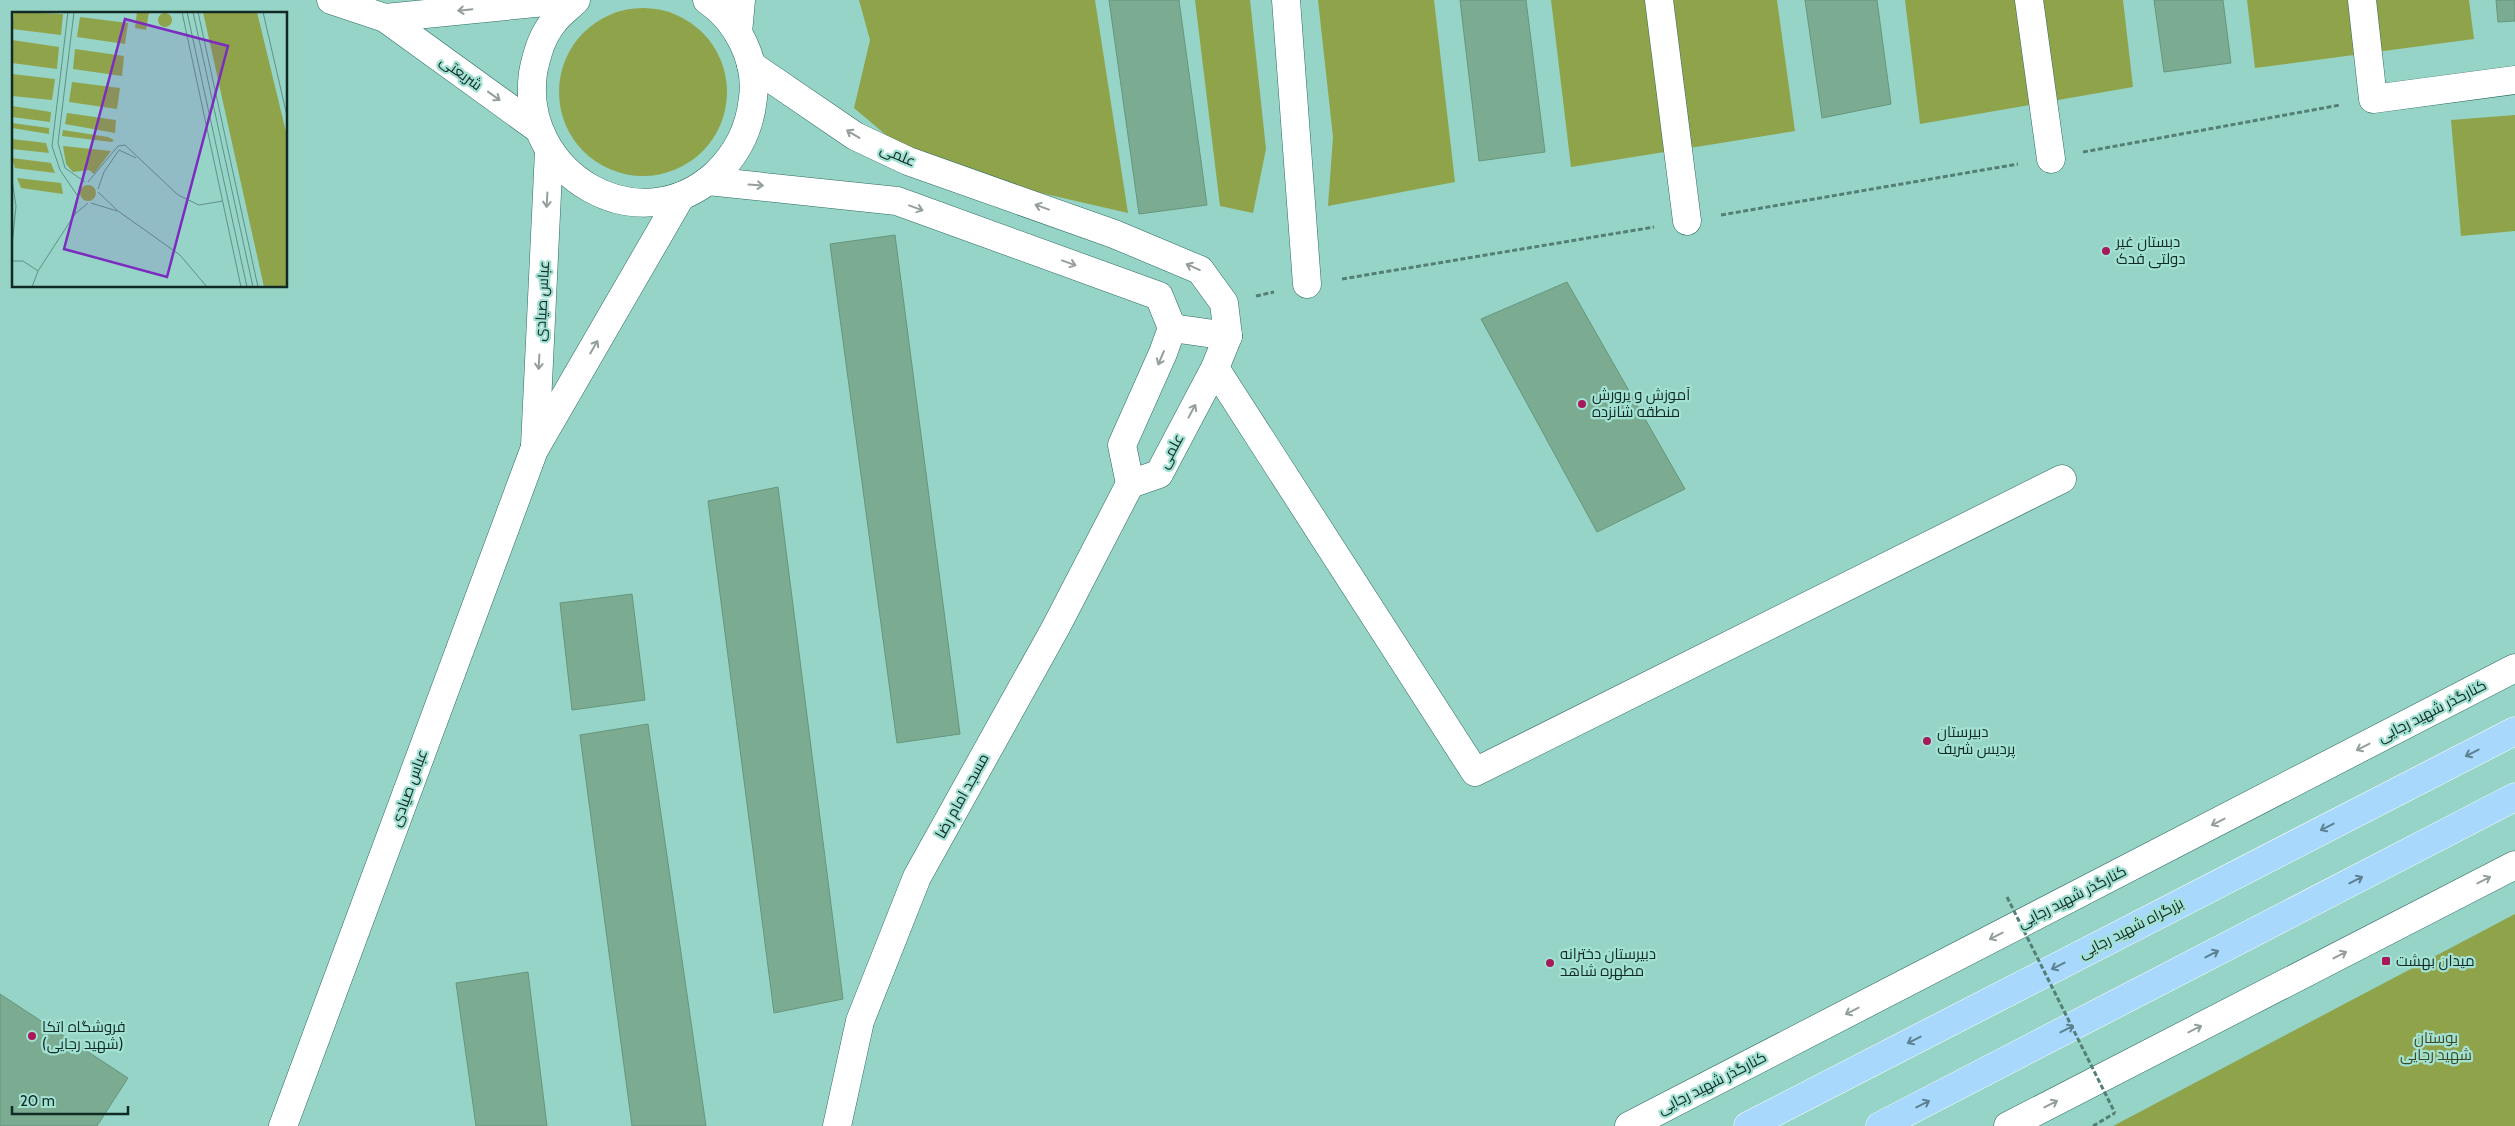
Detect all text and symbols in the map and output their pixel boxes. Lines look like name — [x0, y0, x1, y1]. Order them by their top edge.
one-way arrow — [457, 5, 473, 15]
inset map — [12, 12, 288, 288]
street label: شریعتی — [436, 52, 486, 95]
one-way arrow — [487, 91, 500, 102]
one-way arrow — [847, 129, 861, 139]
street label: علمی — [877, 140, 918, 171]
one-way arrow — [748, 180, 764, 190]
one-way arrow — [542, 192, 551, 208]
one-way arrow — [1035, 202, 1050, 211]
one-way arrow — [908, 204, 924, 213]
place label: دبستان غیر دولتی فدک — [2115, 233, 2185, 269]
marker: دبستان غیر دولتی فدک — [2100, 245, 2112, 257]
one-way arrow — [1061, 259, 1077, 268]
street label: عباس صیادی — [531, 260, 554, 342]
one-way arrow — [1186, 262, 1201, 272]
one-way arrow — [589, 341, 599, 355]
one-way arrow — [1155, 350, 1165, 365]
one-way arrow — [534, 354, 543, 370]
place label: آموزش و پرورش منطقه شانزده — [1592, 386, 1690, 421]
marker: آموزش و پرورش منطقه شانزده — [1576, 398, 1588, 410]
one-way arrow — [1188, 404, 1197, 419]
street label: علمی — [1154, 430, 1188, 472]
street label: کنارگذر شهید رجایی — [2375, 676, 2490, 747]
place label: دبیرستان پردیس شریف — [1937, 723, 2015, 759]
marker: دبیرستان پردیس شریف — [1921, 735, 1933, 747]
one-way arrow — [2356, 743, 2371, 752]
street label: عباس صیادی — [387, 747, 432, 830]
one-way arrow — [2464, 748, 2479, 758]
street label: مسجد امام رضا — [931, 750, 994, 842]
one-way arrow — [2211, 817, 2226, 827]
one-way arrow — [2320, 823, 2335, 832]
street label: کنارگذر شهید رجایی — [2015, 862, 2130, 933]
one-way arrow — [2348, 875, 2363, 884]
one-way arrow — [2477, 875, 2492, 885]
street label: بزرگراه شهید رجایی — [2076, 894, 2187, 963]
one-way arrow — [1989, 931, 2004, 941]
place label: دبیرستان دخترانه مطهره شاهد — [1560, 945, 1656, 981]
one-way arrow — [2204, 949, 2219, 959]
one-way arrow — [2332, 950, 2347, 959]
place label: میدان بهشت — [2396, 952, 2475, 971]
marker: میدان بهشت — [2380, 955, 2392, 967]
marker: دبیرستان دخترانه مطهره شاهد — [1544, 957, 1556, 969]
one-way arrow — [2051, 961, 2066, 971]
one-way arrow — [1845, 1007, 1860, 1016]
place label: فروشگاه اتکا (شهید رجایی) — [42, 1018, 126, 1054]
one-way arrow — [2060, 1024, 2075, 1034]
one-way arrow — [2188, 1024, 2203, 1034]
park label: بوستان شهید رجایی — [2400, 1029, 2472, 1065]
marker: فروشگاه اتکا (شهید رجایی) — [26, 1030, 38, 1042]
one-way arrow — [1907, 1036, 1922, 1045]
street label: کنارگذر شهید رجایی — [1655, 1048, 1770, 1119]
scale bar — [12, 1084, 129, 1116]
text: 20 m — [20, 1092, 55, 1110]
one-way arrow — [1915, 1099, 1930, 1108]
one-way arrow — [2043, 1099, 2058, 1108]

